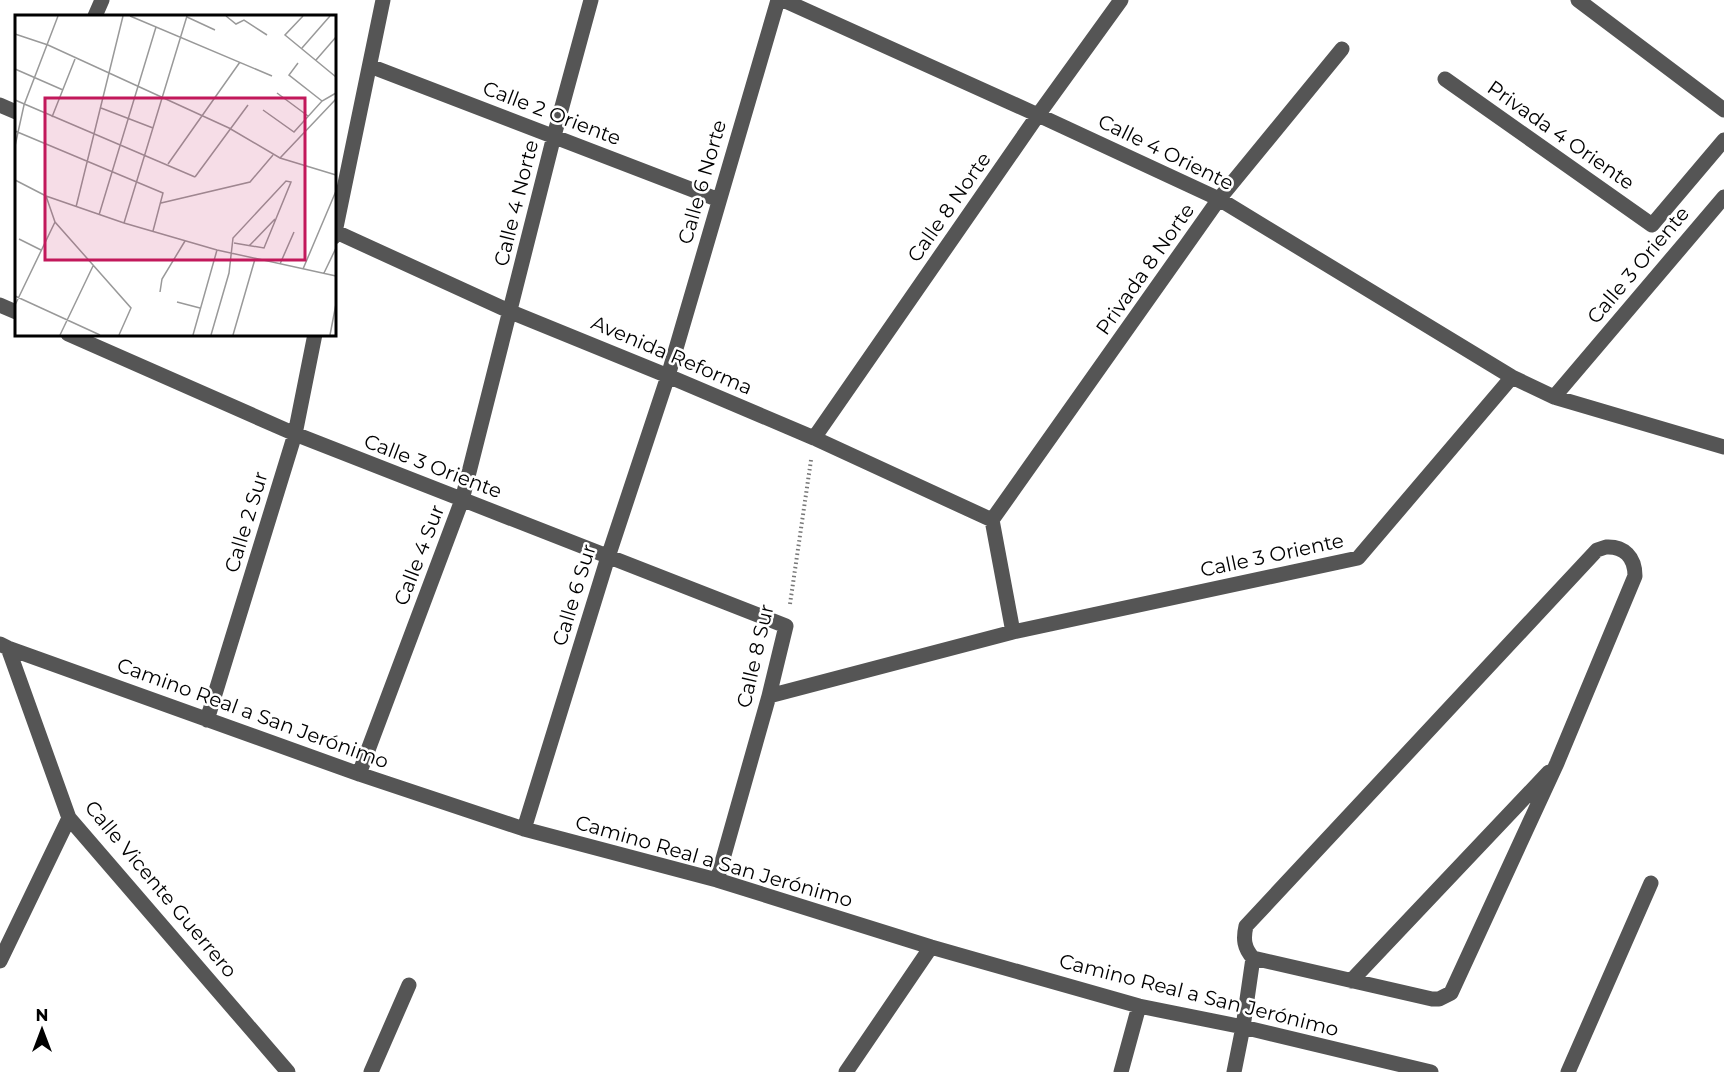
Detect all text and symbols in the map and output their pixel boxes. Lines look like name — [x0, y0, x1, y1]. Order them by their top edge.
inset map — [15, 15, 336, 336]
street label: Privada 4 Oriente — [1483, 75, 1639, 195]
street label: Calle 2 Oriente — [480, 76, 624, 150]
street label: Calle 4 Oriente — [1094, 109, 1238, 195]
street label: Calle 6 Norte — [673, 117, 731, 247]
street label: Calle 4 Norte — [489, 137, 543, 269]
street label: Calle 8 Norte — [902, 147, 996, 267]
street label: Privada 8 Norte — [1091, 199, 1199, 339]
street label: Calle 3 Oriente — [1582, 201, 1694, 329]
street label: Avenida Reforma — [588, 310, 756, 400]
street label: Calle 3 Oriente — [361, 429, 505, 503]
street label: Calle 2 Sur — [219, 469, 273, 575]
street label: Calle 4 Sur — [389, 501, 449, 609]
street label: Calle 3 Oriente — [1198, 528, 1346, 582]
street label: Calle 6 Sur — [547, 541, 601, 649]
street label: Calle 8 Sur — [731, 602, 779, 710]
street label: Camino Real a San Jerónimo — [114, 653, 392, 773]
street label: Calle Vicente Guerrero — [80, 796, 242, 982]
street label: Camino Real a San Jerónimo — [573, 810, 855, 912]
street label: Camino Real a San Jerónimo — [1057, 949, 1341, 1041]
north arrow — [12, 1000, 72, 1060]
text: N — [36, 1006, 48, 1025]

